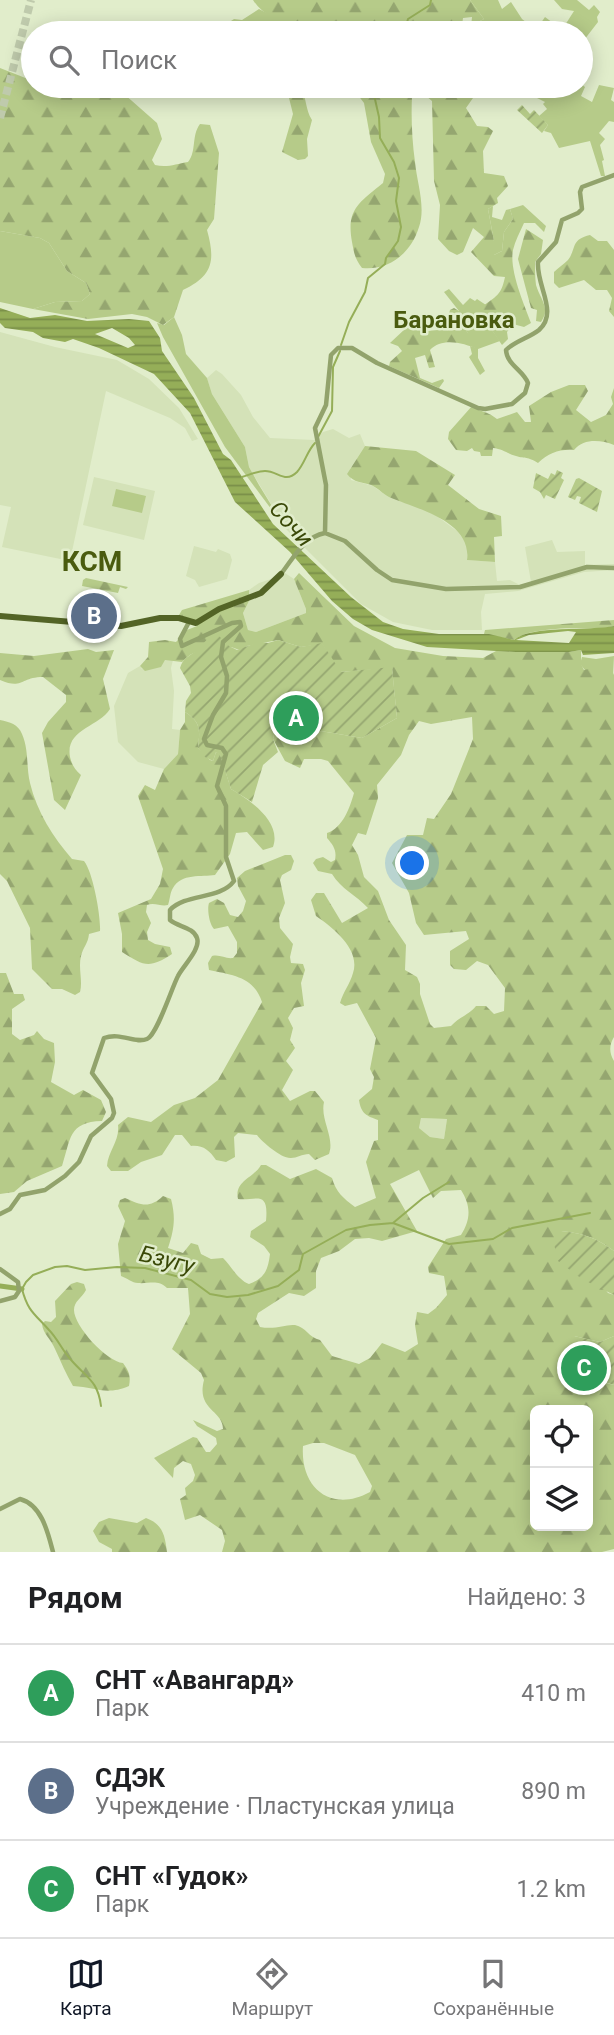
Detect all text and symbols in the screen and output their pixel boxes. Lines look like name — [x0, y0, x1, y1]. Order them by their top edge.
search box — [21, 21, 593, 98]
icon: search — [45, 41, 83, 79]
text: Поиск — [101, 45, 177, 75]
district label: Барановка — [393, 306, 515, 334]
water label: Сочи — [263, 496, 319, 553]
district label: КСМ — [62, 545, 122, 578]
pin: B — [71, 590, 117, 642]
pin: A — [273, 692, 319, 744]
your location — [395, 846, 429, 880]
water label: Бзугу — [137, 1240, 199, 1280]
pin: C — [561, 1342, 607, 1394]
map controls — [530, 1405, 593, 1531]
button: locate — [530, 1405, 593, 1468]
button: layers — [530, 1468, 593, 1531]
text: Рядом — [28, 1580, 123, 1615]
text: Найдено: 3 — [467, 1584, 586, 1611]
text: СНТ «Авангард» — [95, 1665, 294, 1695]
text: A — [43, 1680, 59, 1707]
text: 410 m — [521, 1680, 586, 1707]
text: Парк — [95, 1695, 149, 1722]
text: СДЭК — [95, 1763, 165, 1793]
text: B — [44, 1778, 58, 1805]
text: 890 m — [521, 1778, 586, 1805]
text: Учреждение · Пластунская улица — [95, 1793, 455, 1820]
text: СНТ «Гудок» — [95, 1861, 249, 1891]
text: C — [43, 1876, 59, 1903]
text: 1.2 km — [517, 1876, 586, 1903]
text: Парк — [95, 1891, 149, 1918]
tab: Карта — [60, 1955, 112, 2020]
tab: Маршрут — [231, 1955, 313, 2020]
tab: Сохранённые — [433, 1955, 554, 2020]

